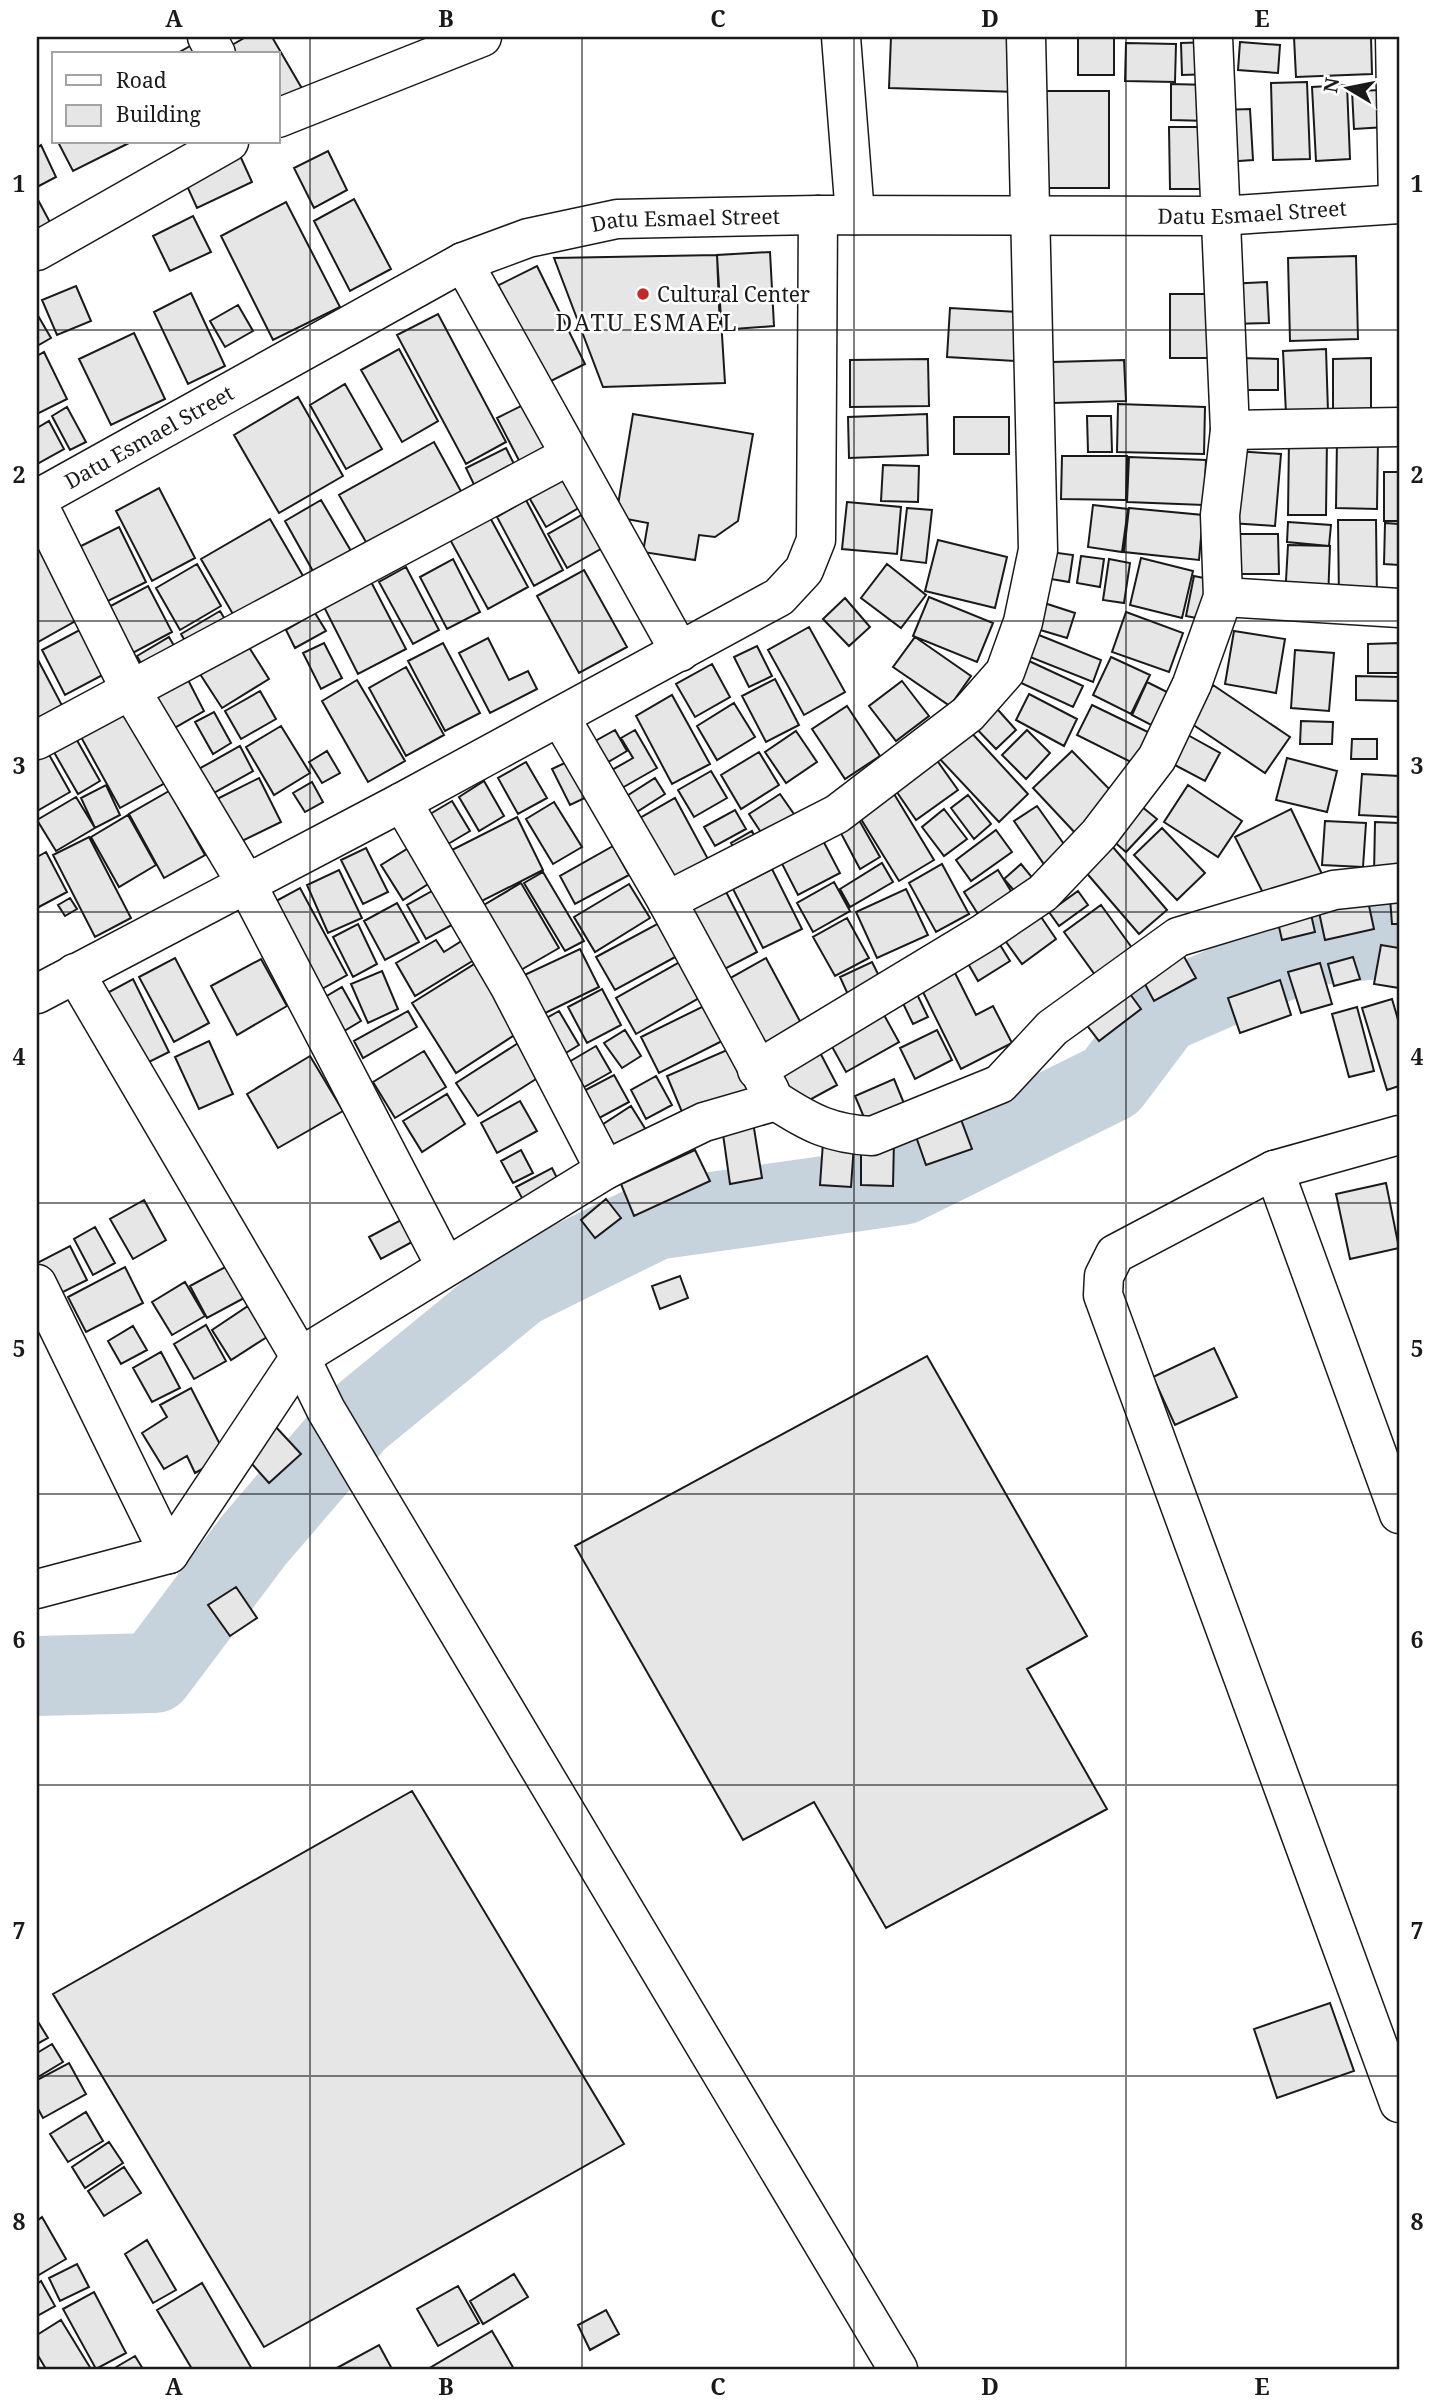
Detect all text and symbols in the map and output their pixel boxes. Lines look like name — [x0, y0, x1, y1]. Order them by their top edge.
text: A — [165, 2, 183, 34]
text: B — [438, 2, 454, 34]
text: C — [710, 2, 726, 34]
text: D — [981, 2, 999, 34]
text: E — [1254, 2, 1270, 34]
legend — [52, 52, 280, 144]
north arrow — [1314, 52, 1384, 122]
text: Road — [116, 66, 167, 94]
text: N — [1317, 75, 1345, 95]
text: Building — [116, 100, 201, 128]
text: 1 — [13, 167, 26, 199]
text: 1 — [1411, 167, 1424, 199]
street label: Datu Esmael Street — [1157, 194, 1348, 230]
street label: Datu Esmael Street — [588, 202, 780, 238]
place label: Cultural Center — [657, 280, 810, 308]
marker: Cultural Center — [635, 286, 651, 302]
district label: DATU ESMAEL — [556, 306, 738, 338]
street label: Datu Esmael Street — [59, 378, 238, 495]
text: 2 — [13, 458, 26, 490]
text: 2 — [1411, 458, 1424, 490]
text: 3 — [13, 749, 26, 781]
text: 3 — [1411, 749, 1424, 781]
text: 4 — [13, 1040, 26, 1072]
text: 4 — [1411, 1040, 1424, 1072]
text: 5 — [13, 1332, 26, 1364]
text: 5 — [1411, 1332, 1424, 1364]
text: 6 — [13, 1623, 26, 1655]
text: 6 — [1411, 1623, 1424, 1655]
text: 7 — [13, 1914, 26, 1946]
text: 7 — [1411, 1914, 1424, 1946]
text: 8 — [13, 2205, 26, 2237]
text: 8 — [1411, 2205, 1424, 2237]
text: A — [165, 2370, 183, 2402]
text: B — [438, 2370, 454, 2402]
text: C — [710, 2370, 726, 2402]
text: D — [981, 2370, 999, 2402]
text: E — [1254, 2370, 1270, 2402]

